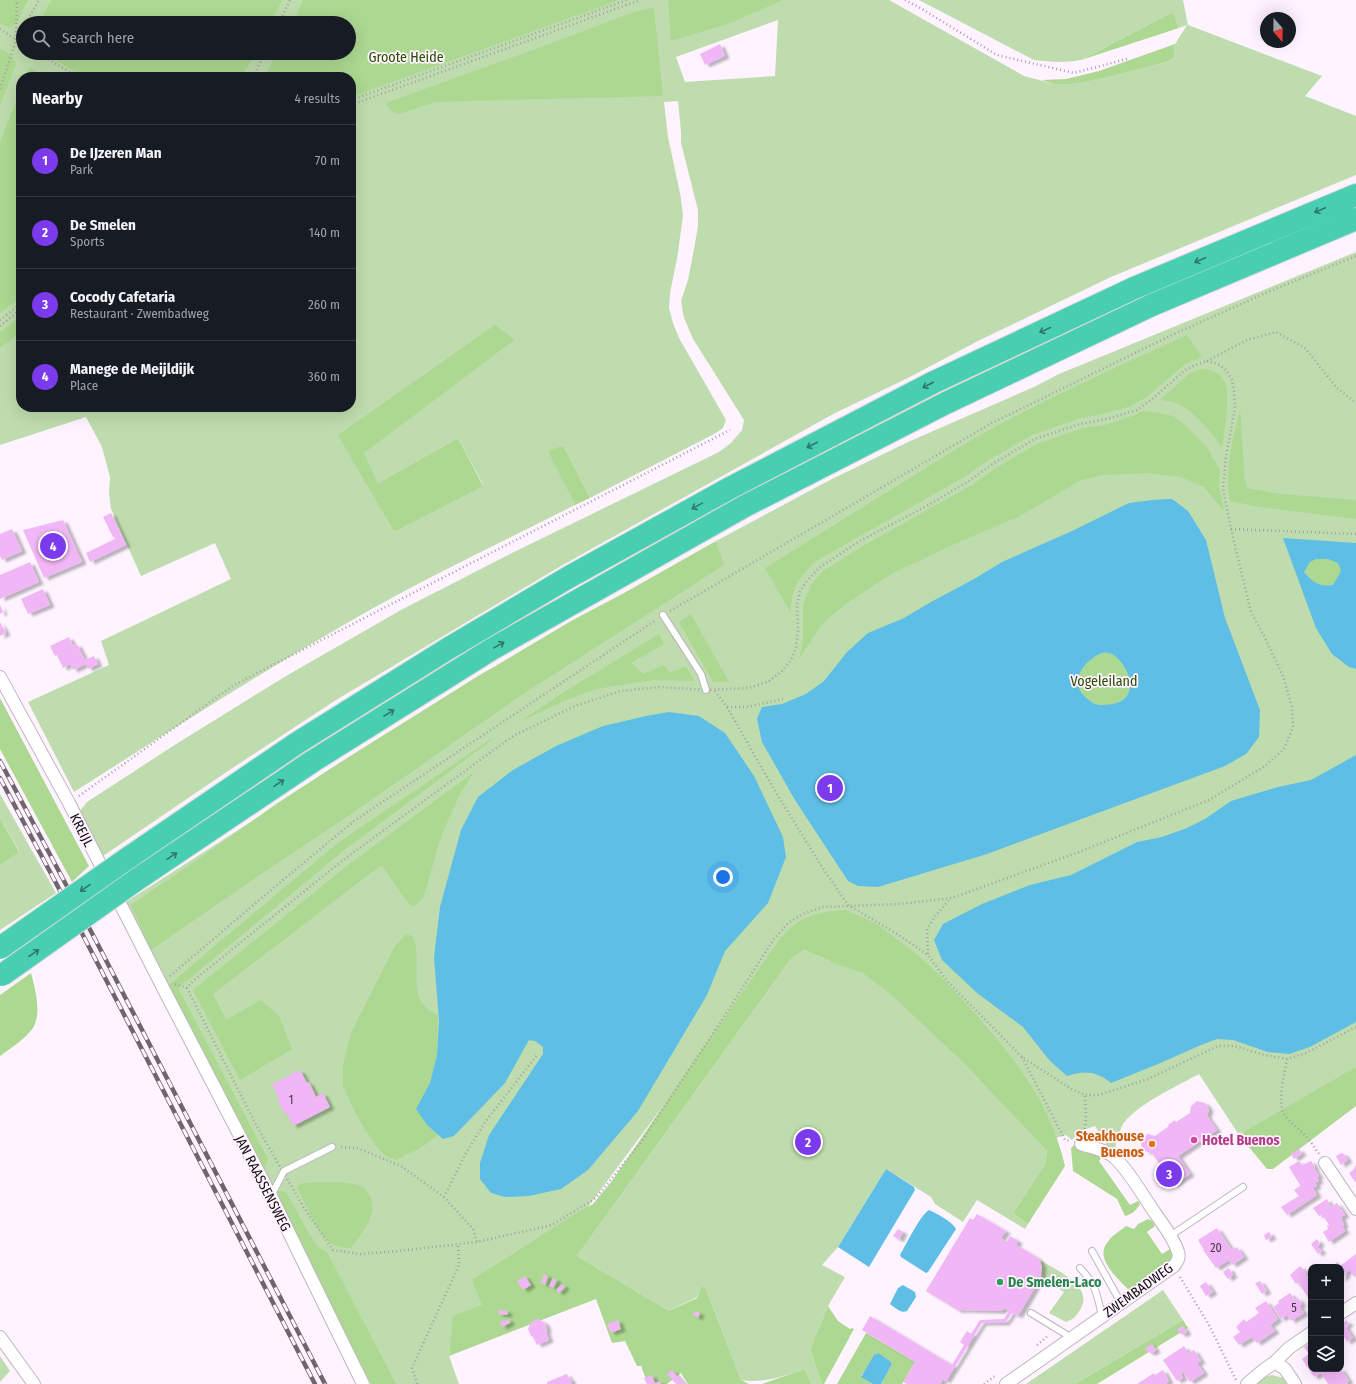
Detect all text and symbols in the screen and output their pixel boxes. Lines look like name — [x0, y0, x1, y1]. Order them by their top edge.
north arrow — [1260, 12, 1296, 48]
search box — [16, 16, 356, 60]
icon: search — [30, 27, 52, 49]
text: Search here — [62, 29, 134, 47]
park label: Groote Heide — [368, 49, 444, 66]
text: Nearby — [32, 88, 83, 109]
text: 4 results — [294, 91, 340, 106]
text: De IJzeren Man — [70, 144, 162, 162]
text: 1 — [42, 153, 48, 168]
text: 70 m — [315, 153, 340, 168]
text: Park — [70, 162, 93, 177]
one-way arrow — [1314, 206, 1326, 214]
text: De Smelen — [70, 216, 136, 234]
text: 2 — [42, 225, 48, 240]
text: 140 m — [309, 225, 340, 240]
text: Sports — [70, 234, 105, 249]
one-way arrow — [1195, 257, 1207, 264]
text: Cocody Cafetaria — [70, 288, 175, 306]
text: 3 — [42, 297, 48, 312]
text: 260 m — [308, 297, 340, 312]
text: Restaurant · Zwembadweg — [70, 306, 209, 321]
one-way arrow — [1040, 327, 1052, 334]
text: Manege de Meijldijk — [70, 360, 194, 378]
text: 4 — [42, 369, 48, 384]
text: 360 m — [308, 369, 340, 384]
text: Place — [70, 378, 98, 393]
one-way arrow — [922, 382, 934, 390]
one-way arrow — [806, 442, 818, 449]
one-way arrow — [691, 503, 703, 510]
pin: 4 — [40, 531, 66, 561]
one-way arrow — [493, 640, 505, 648]
park label: Vogeleiland — [1071, 673, 1137, 690]
one-way arrow — [383, 709, 395, 717]
pin: 1 — [817, 773, 843, 803]
one-way arrow — [273, 779, 285, 787]
street label: KREIJL — [66, 811, 97, 850]
one-way arrow — [166, 852, 177, 860]
your location — [713, 867, 733, 887]
one-way arrow — [80, 884, 91, 893]
one-way arrow — [28, 949, 39, 957]
house number: 1 — [289, 1093, 293, 1107]
pin: 2 — [795, 1127, 821, 1157]
place label: Steakhouse Buenos — [1076, 1128, 1144, 1161]
street label: JAN RAASSENSWEG — [231, 1132, 294, 1234]
place label: Hotel Buenos — [1202, 1132, 1280, 1149]
marker: Hotel Buenos — [1189, 1135, 1199, 1145]
marker: Steakhouse Buenos — [1147, 1139, 1157, 1149]
pin: 3 — [1156, 1159, 1182, 1189]
house number: 20 — [1210, 1241, 1222, 1255]
street label: ZWEMBADWEG — [1100, 1260, 1176, 1321]
map controls — [1308, 1264, 1344, 1372]
button: + — [1308, 1264, 1344, 1300]
place label: De Smelen-Laco — [1008, 1274, 1102, 1291]
marker: De Smelen-Laco — [995, 1277, 1005, 1287]
button: − — [1308, 1300, 1344, 1336]
house number: 5 — [1291, 1301, 1297, 1315]
button: layers — [1308, 1336, 1344, 1372]

